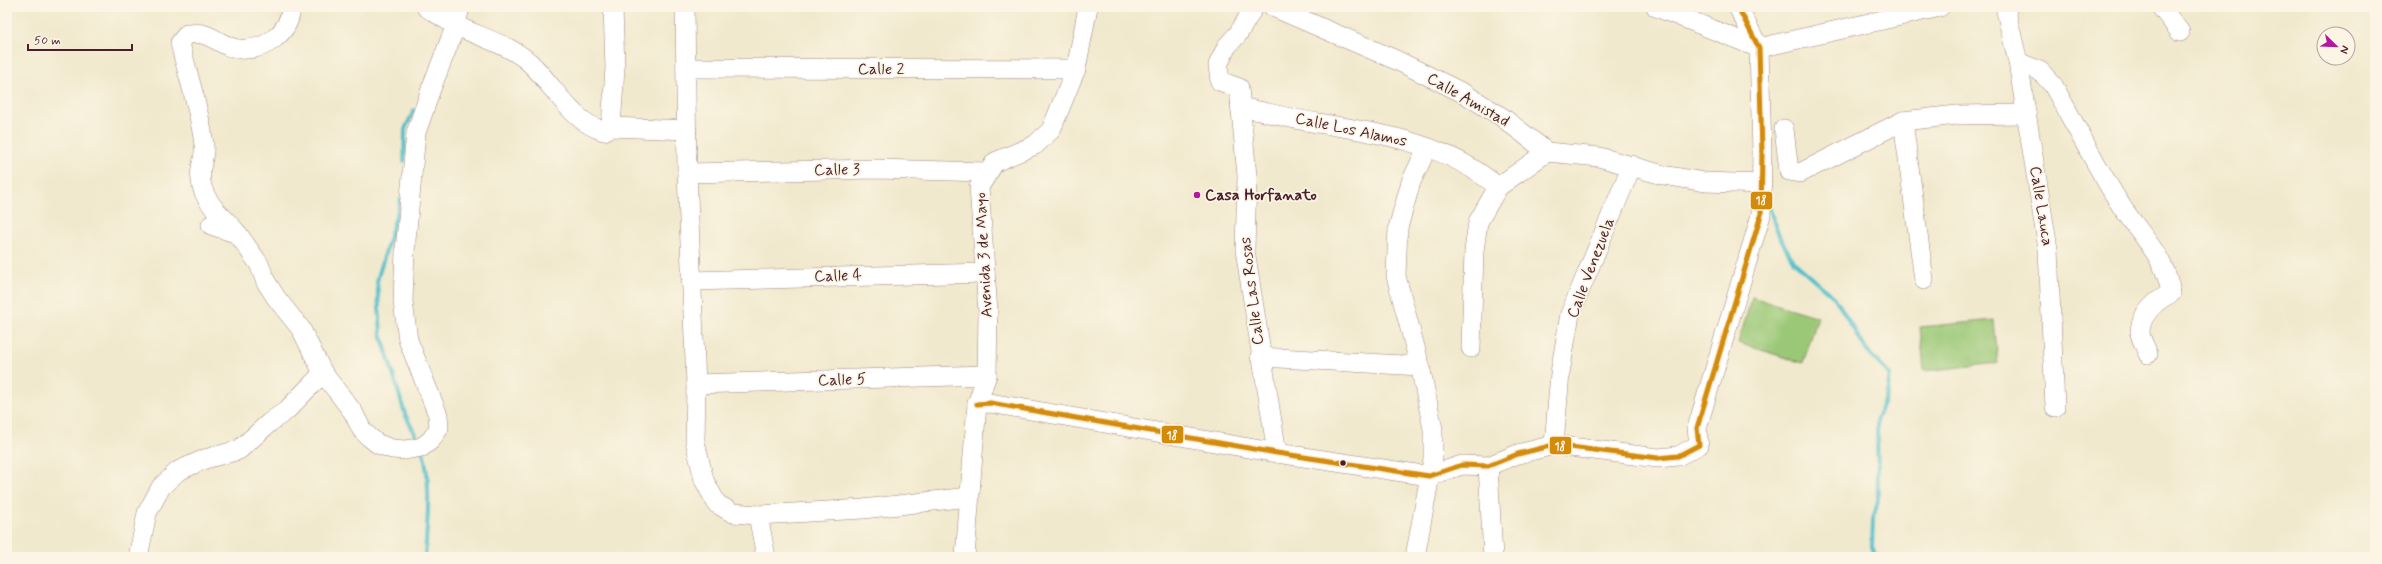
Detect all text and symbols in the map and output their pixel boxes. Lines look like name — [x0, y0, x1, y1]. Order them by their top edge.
scale bar — [28, 26, 132, 52]
north arrow — [2316, 26, 2356, 66]
text: 50 m — [34, 33, 61, 49]
text: N — [2336, 43, 2352, 56]
street label: Calle 2 — [858, 59, 904, 80]
street label: Calle Amistad — [1423, 68, 1513, 132]
street label: Calle Los Alamos — [1293, 108, 1409, 152]
street label: Calle 3 — [814, 159, 860, 181]
street label: Calle Lauca — [2024, 165, 2058, 248]
place label: Casa Horfanato — [1205, 185, 1317, 206]
marker: Casa Horfanato — [1192, 190, 1202, 200]
line badge: 18 — [1750, 191, 1773, 210]
street label: Avenida 3 de Mayo — [970, 192, 998, 318]
text: 18 — [1756, 194, 1766, 208]
street label: Calle Venezuela — [1562, 215, 1620, 321]
street label: Calle Las Rosas — [1235, 236, 1269, 346]
street label: Calle 4 — [814, 265, 862, 287]
street label: Calle 5 — [817, 369, 867, 391]
line badge: 18 — [1161, 425, 1184, 444]
text: 18 — [1167, 429, 1177, 443]
line badge: 18 — [1549, 436, 1572, 455]
text: 18 — [1555, 440, 1565, 454]
unlabelled marker — [1338, 458, 1348, 468]

